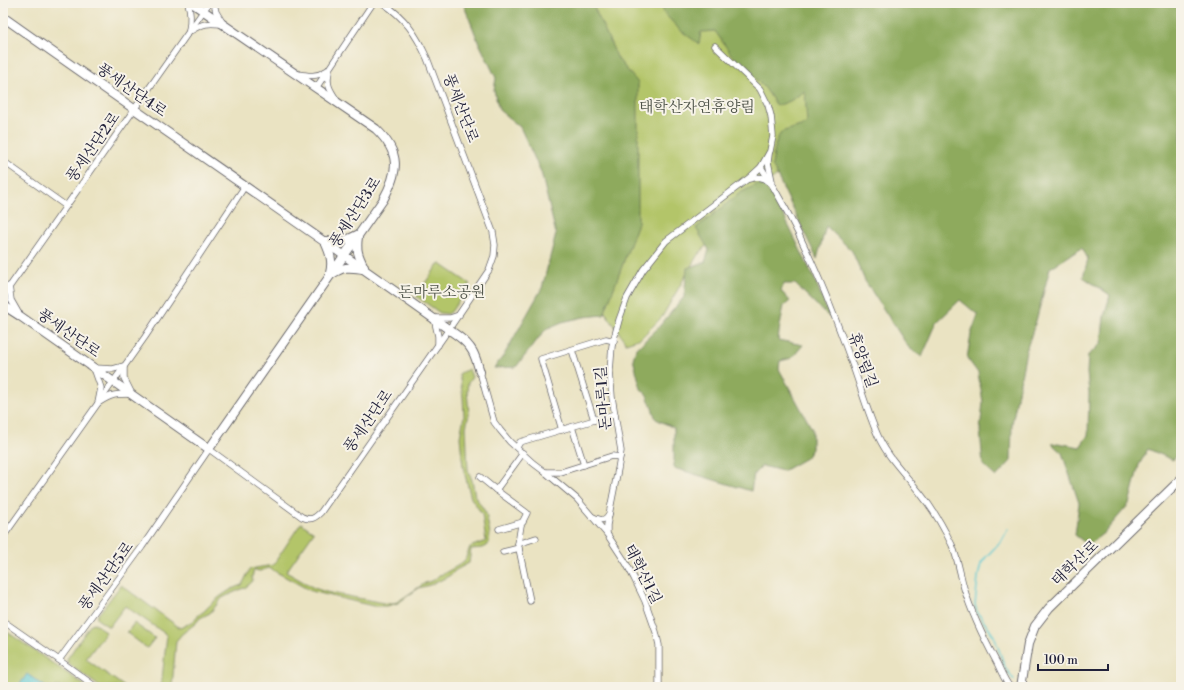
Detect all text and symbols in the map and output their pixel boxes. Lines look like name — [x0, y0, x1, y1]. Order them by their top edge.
street label: 풍세산단4로 — [93, 59, 171, 122]
street label: 풍세산단로 — [439, 71, 483, 146]
park label: 태학산자연휴양림 — [639, 98, 755, 117]
street label: 풍세산단2로 — [62, 108, 125, 186]
street label: 풍세산단3로 — [325, 173, 386, 251]
park label: 돈마루소공원 — [399, 283, 485, 302]
street label: 풍세산단로 — [34, 305, 104, 362]
street label: 휴양림길 — [844, 330, 881, 391]
street label: 돈마루1길 — [591, 365, 616, 431]
street label: 풍세산단로 — [340, 386, 397, 456]
street label: 태학산로 — [1048, 536, 1103, 590]
street label: 풍세산단5로 — [75, 538, 138, 615]
street label: 태학산1길 — [619, 541, 666, 607]
scale bar — [1038, 646, 1108, 672]
text: 100 m — [1044, 653, 1078, 668]

